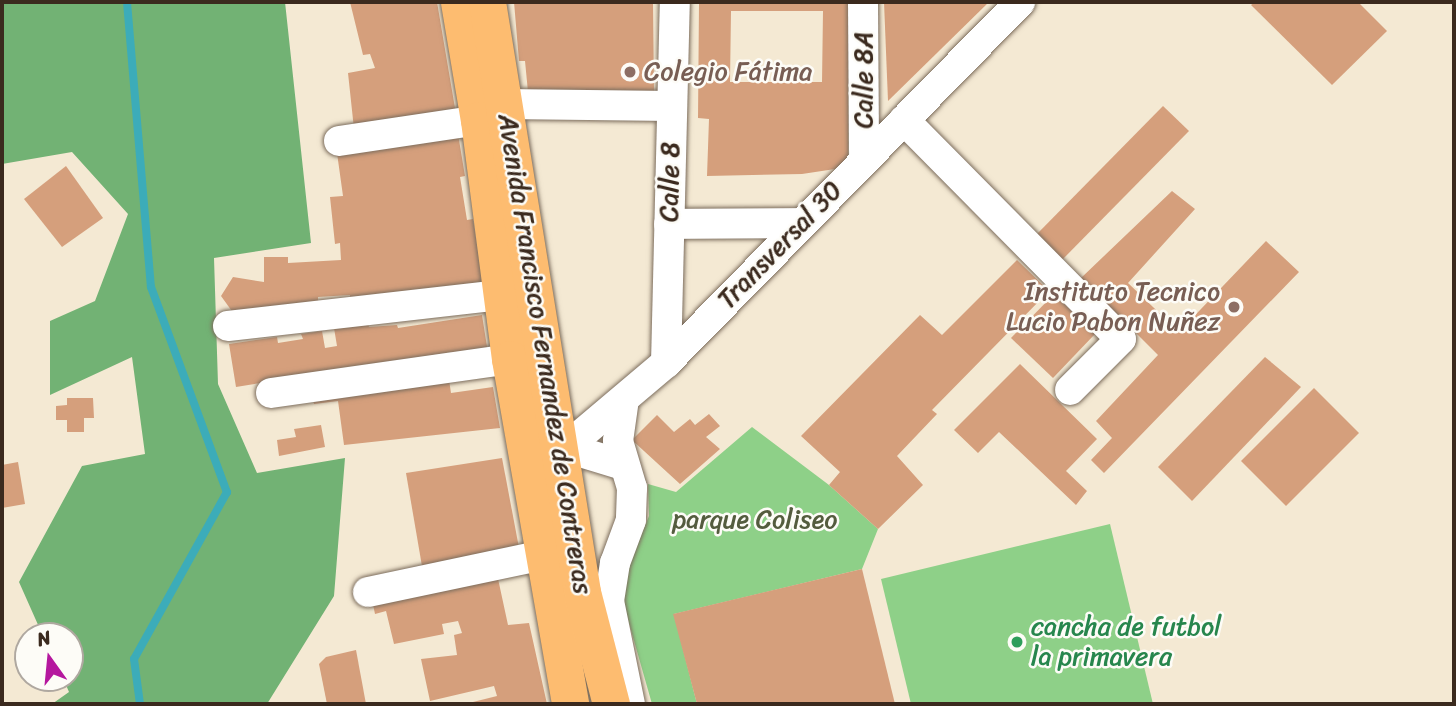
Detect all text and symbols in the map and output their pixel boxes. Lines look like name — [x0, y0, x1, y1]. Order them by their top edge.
street label: Calle 8A — [848, 32, 880, 128]
place label: Colegio Fátima — [644, 56, 813, 88]
marker: Colegio Fátima — [622, 64, 638, 80]
street label: Avenida Francisco Fernandez de Contreras — [492, 111, 598, 597]
street label: Calle 8 — [654, 142, 686, 222]
street label: Transversal 30 — [711, 175, 849, 315]
place label: Instituto Tecnico Lucio Pabon Nuñez — [1006, 276, 1220, 338]
marker: Instituto Tecnico Lucio Pabon Nuñez — [1226, 299, 1242, 315]
park label: parque Coliseo — [672, 504, 838, 536]
place label: cancha de futbol la primavera — [1031, 611, 1223, 672]
text: N — [33, 621, 55, 656]
north arrow — [14, 622, 84, 692]
marker: cancha de futbol la primavera — [1009, 634, 1025, 650]

